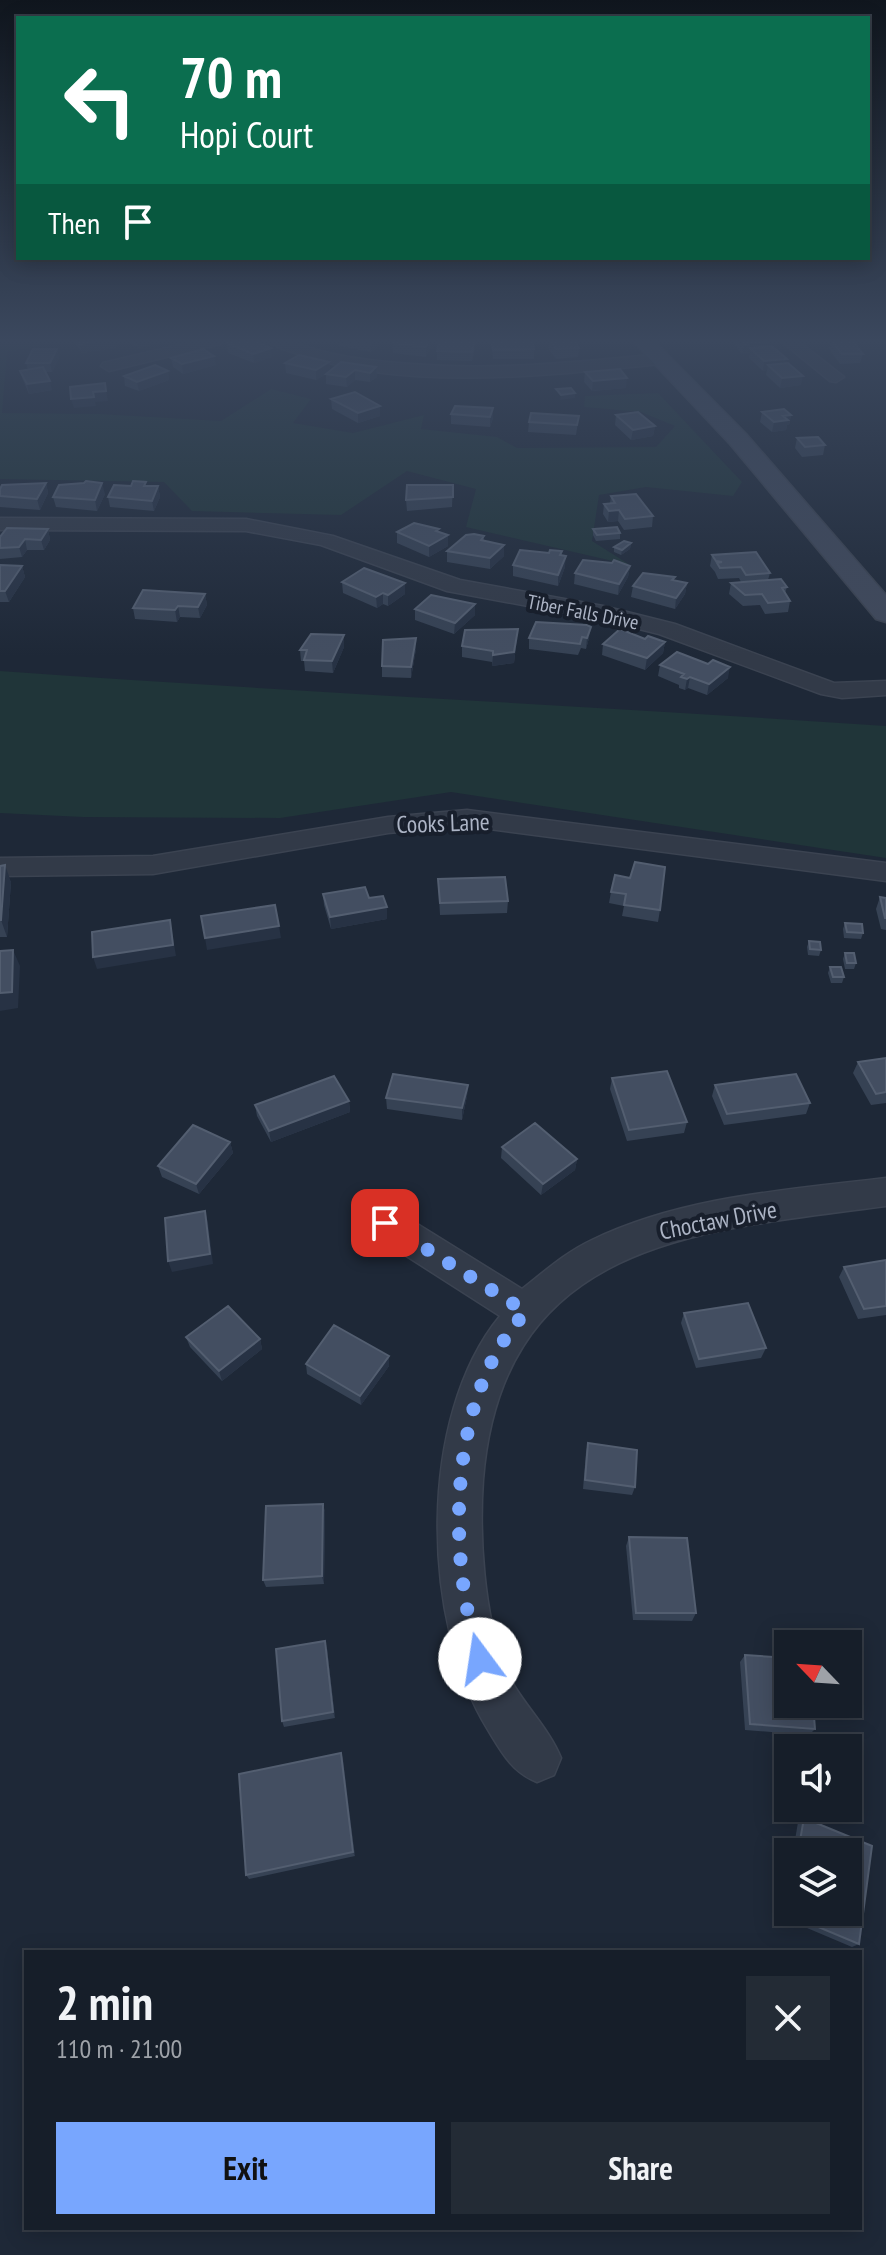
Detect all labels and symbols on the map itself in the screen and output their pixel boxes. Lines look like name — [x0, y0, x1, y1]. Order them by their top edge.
street label: Tiber Falls Drive — [525, 588, 641, 636]
street label: Cooks Lane — [396, 806, 490, 840]
pin — [351, 1189, 419, 1257]
street label: Choctaw Drive — [657, 1193, 779, 1247]
position arrow — [438, 1617, 522, 1701]
north arrow — [774, 1630, 862, 1718]

